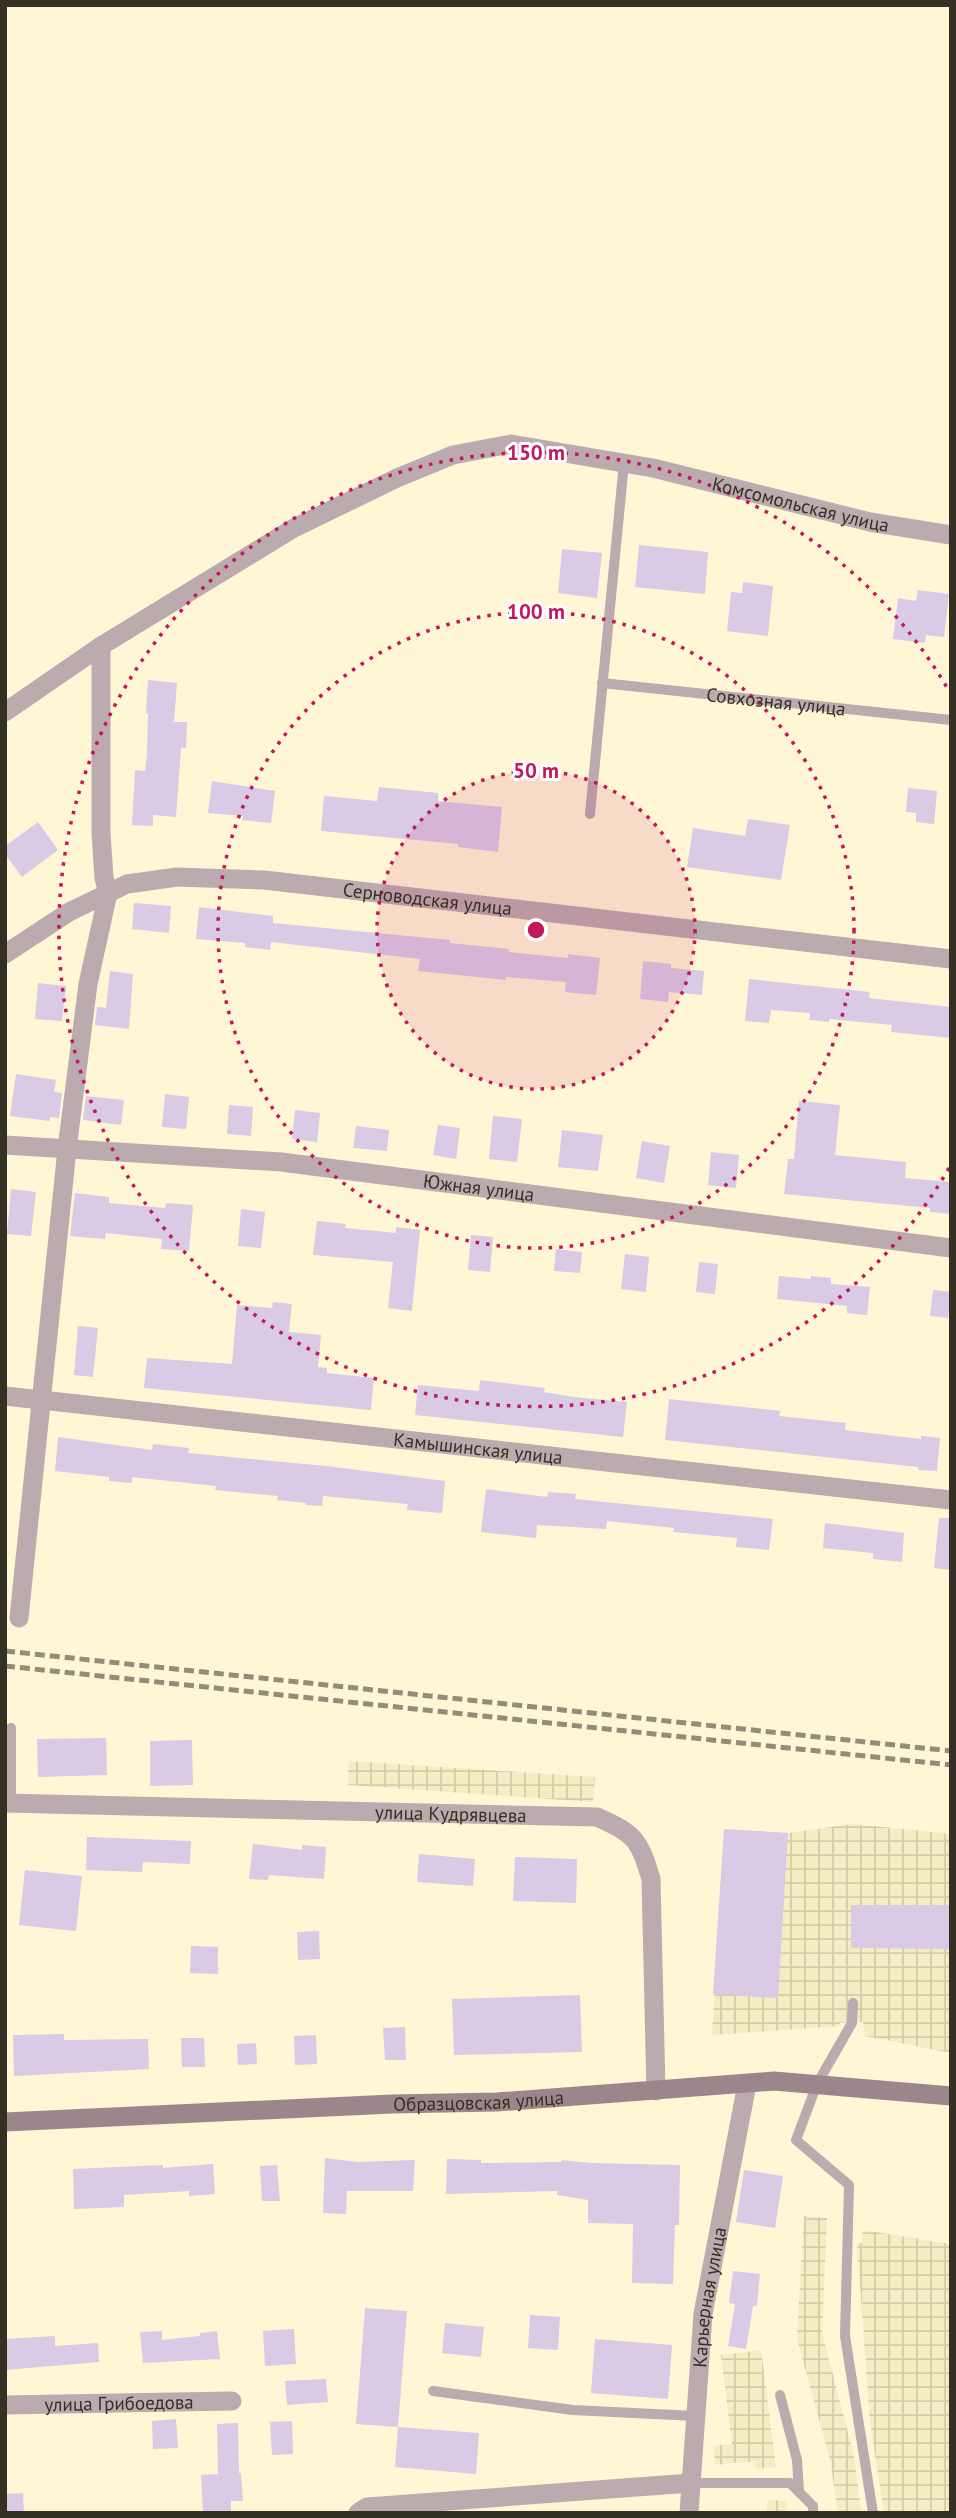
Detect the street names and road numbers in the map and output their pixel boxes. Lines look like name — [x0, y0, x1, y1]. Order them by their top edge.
street label: Комсомольская улица — [710, 471, 891, 537]
street label: Совхозная улица — [705, 682, 847, 721]
street label: Серноводская улица — [342, 877, 513, 920]
street label: Южная улица — [422, 1168, 536, 1206]
street label: Камышинская улица — [392, 1427, 564, 1469]
street label: улица Кудрявцева — [375, 1800, 527, 1827]
street label: Образцовская улица — [393, 2085, 565, 2116]
street label: Карьерная улица — [687, 2225, 731, 2368]
street label: улица Грибоедова — [44, 2390, 194, 2416]

